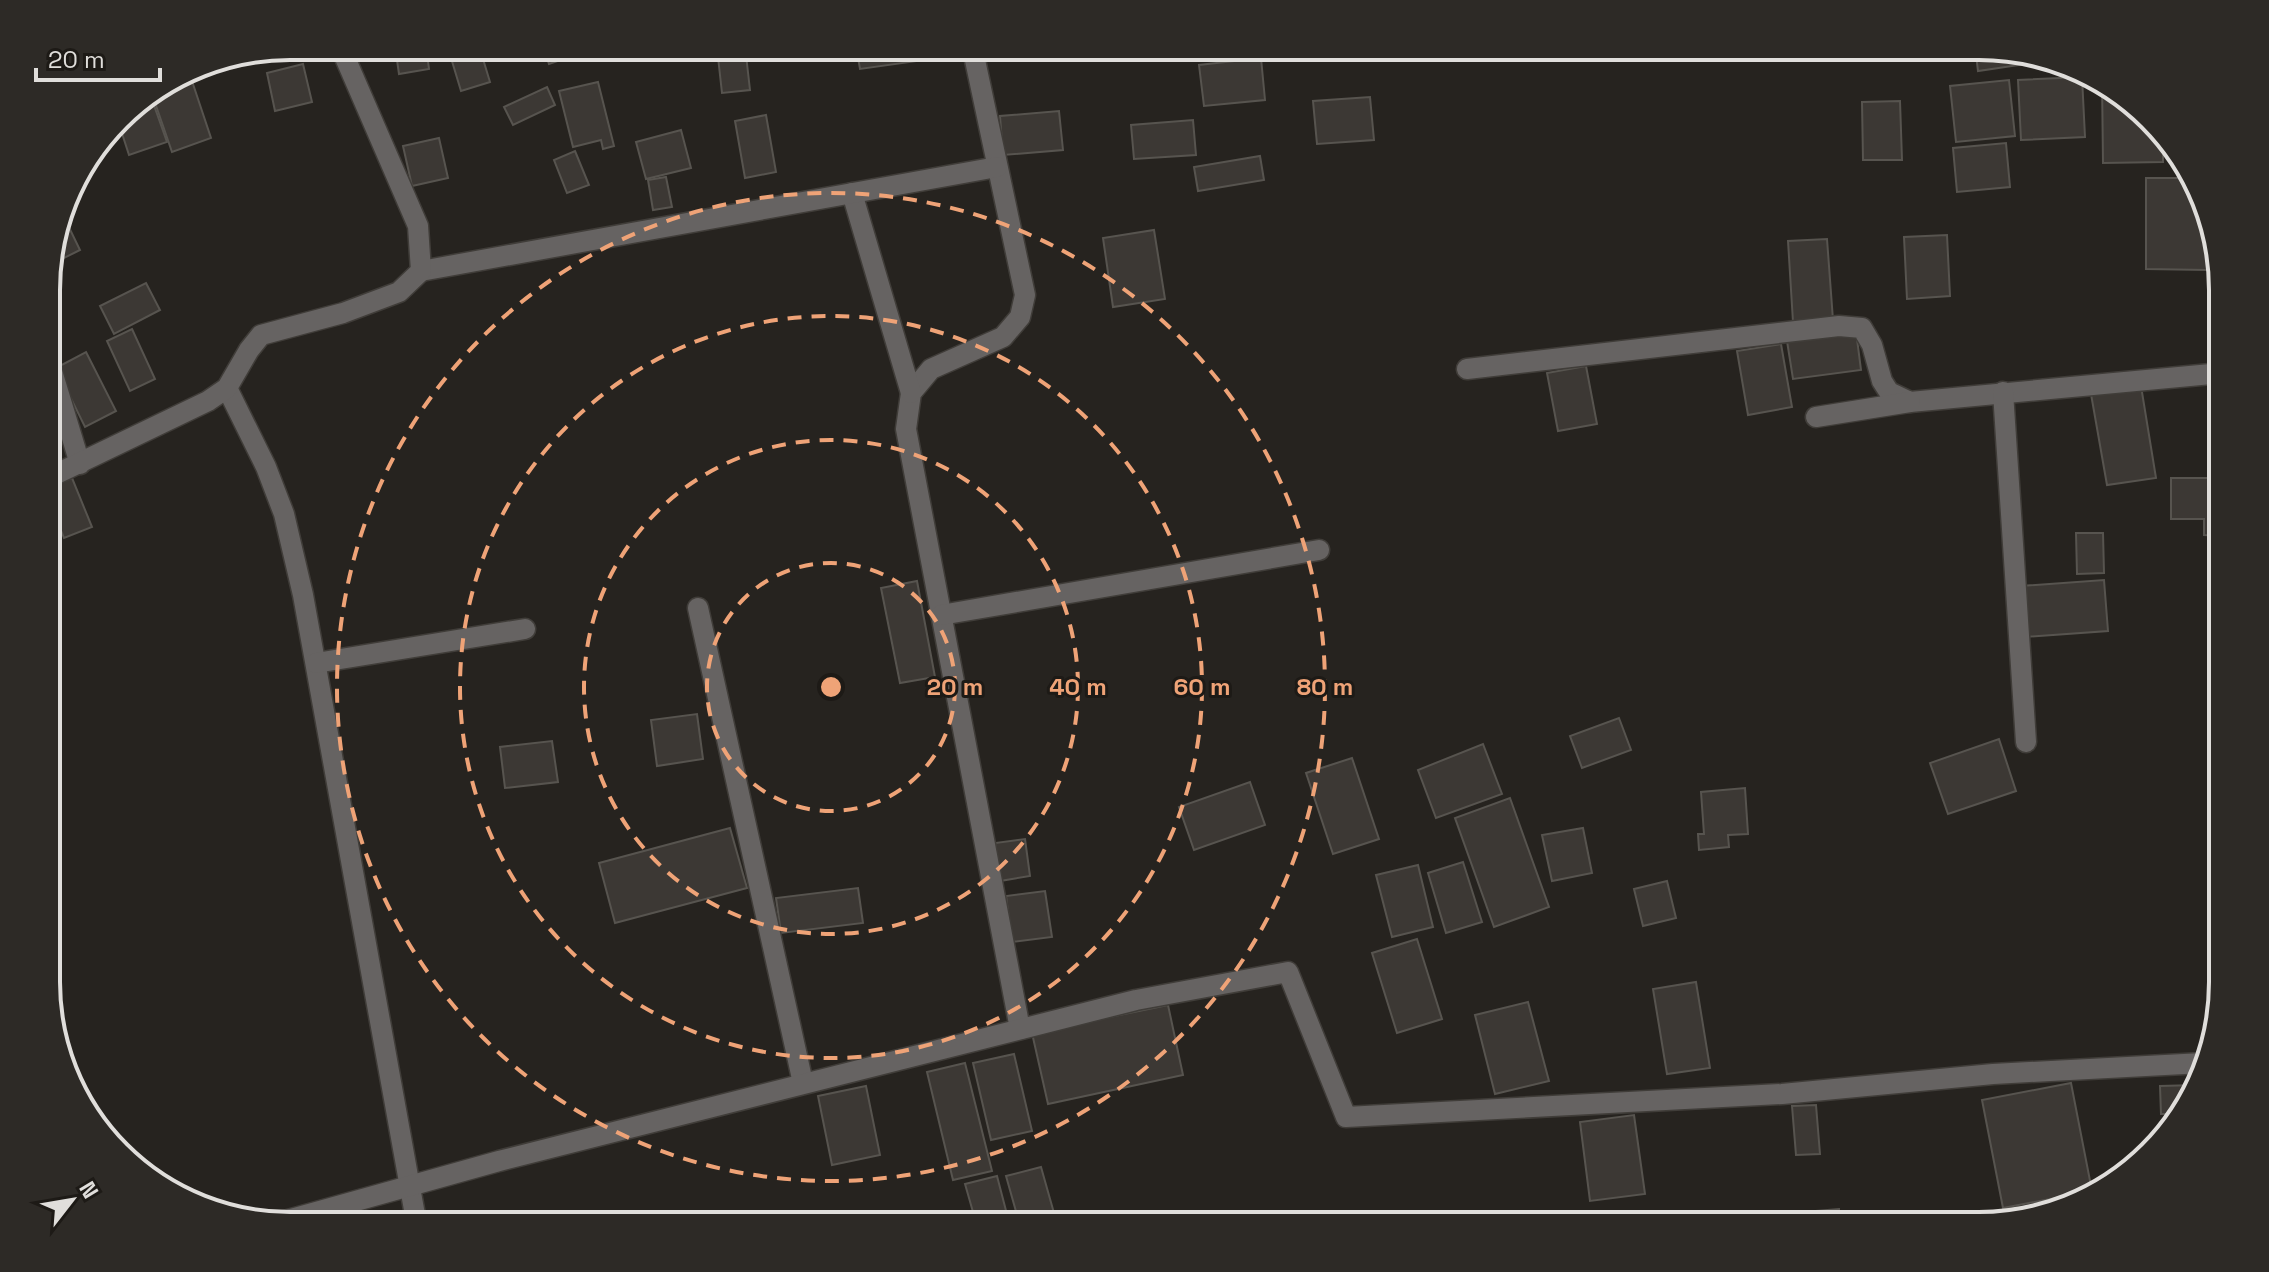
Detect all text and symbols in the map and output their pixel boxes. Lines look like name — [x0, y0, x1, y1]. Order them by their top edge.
scale bar — [36, 32, 160, 82]
text: 20 m — [48, 44, 105, 75]
text: 20 m — [927, 671, 983, 702]
text: 40 m — [1049, 671, 1107, 702]
text: 60 m — [1174, 671, 1230, 702]
text: 80 m — [1297, 671, 1353, 702]
centre of rings — [817, 673, 845, 701]
north arrow — [32, 1160, 112, 1240]
text: N — [73, 1176, 105, 1203]

